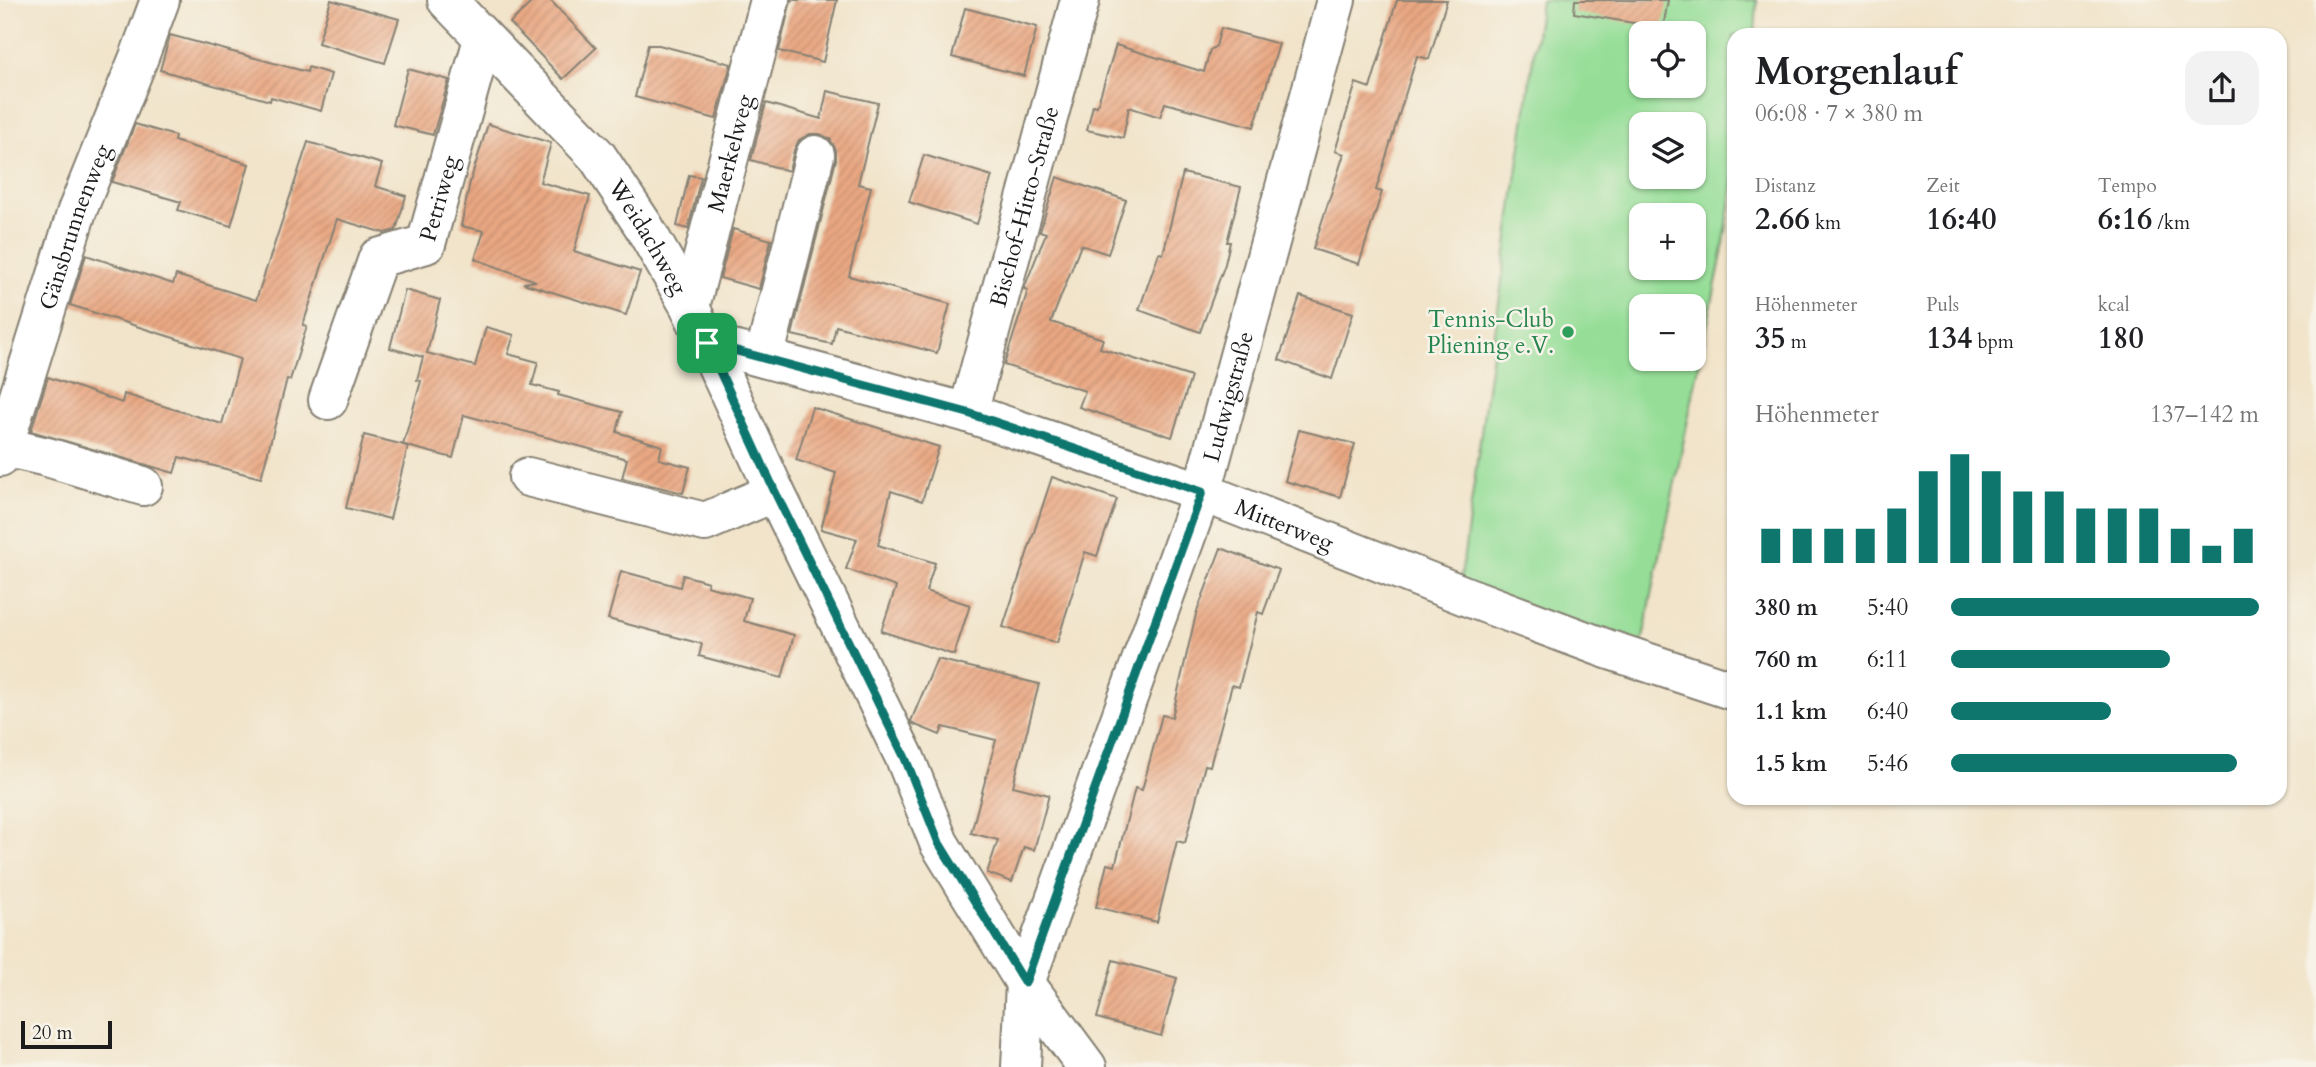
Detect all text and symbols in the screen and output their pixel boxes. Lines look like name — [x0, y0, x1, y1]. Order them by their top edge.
map controls — [1629, 21, 1706, 371]
button: locate — [1629, 21, 1706, 98]
text: Morgenlauf — [1755, 46, 1958, 98]
button: share — [2185, 51, 2259, 125]
street label: Maerkelweg — [700, 91, 760, 216]
text: 06:08 · 7 × 380 m — [1755, 98, 1923, 129]
street label: Bischof-Hitto-Straße — [982, 103, 1066, 310]
button: layers — [1629, 112, 1706, 189]
street label: Gänsbrunnenweg — [32, 139, 118, 314]
street label: Petriweg — [412, 152, 465, 245]
street label: Weidachweg — [601, 172, 695, 300]
text: Distanz — [1755, 173, 1816, 199]
text: Zeit — [1926, 173, 1960, 199]
text: Tempo — [2098, 173, 2157, 199]
text: 2.66 — [1755, 199, 1810, 240]
text: 16:40 — [1926, 199, 1997, 240]
text: 6:16 — [2098, 199, 2152, 240]
button: + — [1629, 203, 1706, 280]
text: km — [1810, 210, 1841, 236]
text: /km — [2152, 210, 2190, 236]
text: Höhenmeter — [1755, 292, 1857, 318]
text: Puls — [1926, 292, 1959, 318]
text: kcal — [2098, 292, 2130, 318]
button: − — [1629, 294, 1706, 371]
place label: Tennis-Club Pliening e.V. — [1427, 304, 1554, 361]
pin — [677, 313, 737, 373]
text: 35 — [1755, 318, 1786, 359]
text: 134 — [1926, 318, 1972, 359]
text: 180 — [2098, 318, 2144, 359]
icon: arrive — [688, 324, 726, 362]
marker: Tennis-Club Pliening e.V. — [1560, 324, 1576, 340]
street label: Ludwigstraße — [1195, 328, 1261, 465]
text: m — [1786, 329, 1807, 355]
text: bpm — [1972, 329, 2014, 355]
text: Höhenmeter — [1755, 399, 1879, 430]
text: 137–142 m — [2150, 399, 2259, 430]
street label: Mitterweg — [1231, 491, 1338, 558]
text: 380 m — [1755, 592, 1818, 623]
text: 5:40 — [1867, 592, 1908, 623]
text: 760 m — [1755, 644, 1818, 675]
text: 6:11 — [1867, 644, 1908, 675]
text: 1.1 km — [1755, 696, 1827, 727]
text: 6:40 — [1867, 696, 1908, 727]
text: 1.5 km — [1755, 748, 1827, 779]
text: 5:46 — [1867, 748, 1908, 779]
scale bar — [21, 1018, 112, 1050]
text: 20 m — [32, 1020, 73, 1046]

